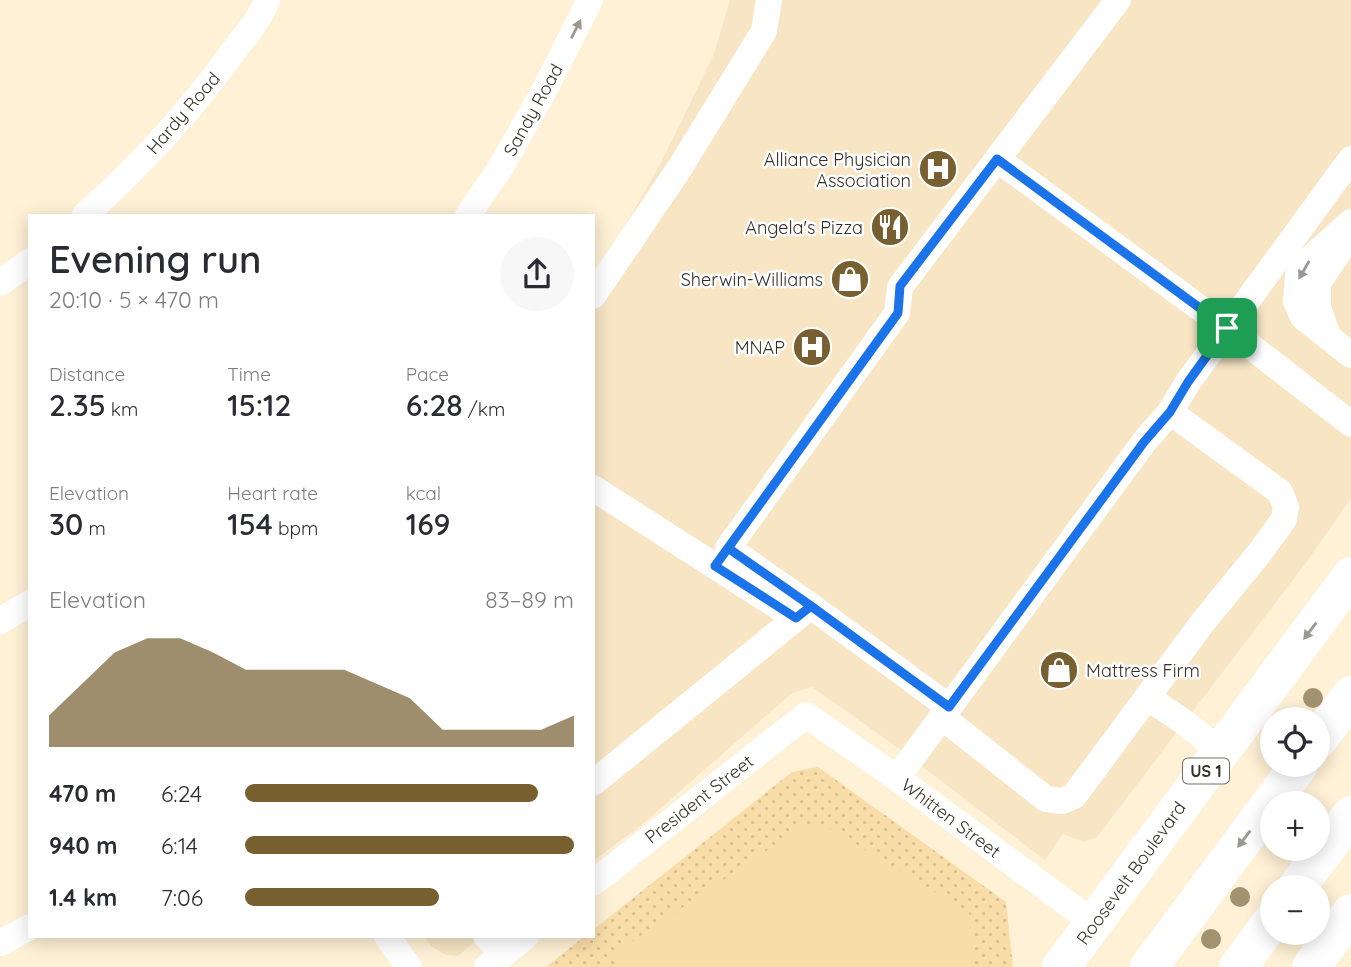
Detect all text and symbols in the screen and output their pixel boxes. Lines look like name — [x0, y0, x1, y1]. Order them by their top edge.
one-way arrow — [570, 19, 581, 39]
street label: Sandy Road — [498, 60, 568, 160]
street label: Hardy Road — [141, 67, 225, 159]
place label: Alliance Physician Association — [764, 148, 911, 192]
hospital icon: Alliance Physician Association — [917, 148, 959, 190]
restaurant icon: Angela's Pizza — [869, 206, 911, 248]
place label: Angela's Pizza — [745, 216, 863, 239]
text: Evening run — [49, 235, 262, 283]
button: share — [500, 237, 574, 311]
shop icon: Sherwin-Williams — [829, 258, 871, 300]
one-way arrow — [1298, 260, 1310, 279]
place label: Sherwin-Williams — [681, 268, 823, 291]
text: 20:10 · 5 × 470 m — [49, 285, 219, 314]
pin — [1197, 298, 1257, 358]
icon: arrive — [1208, 309, 1246, 347]
hospital icon: MNAP — [791, 326, 833, 368]
place label: MNAP — [735, 336, 785, 359]
text: Distance — [49, 362, 125, 386]
text: Time — [227, 362, 271, 386]
text: Pace — [406, 362, 449, 386]
text: 2.35 — [49, 386, 106, 424]
text: 15:12 — [227, 386, 292, 424]
text: 6:28 — [406, 386, 463, 424]
text: km — [106, 397, 138, 421]
text: /km — [463, 397, 505, 421]
text: Elevation — [49, 481, 129, 505]
text: Heart rate — [227, 481, 318, 505]
text: kcal — [406, 481, 441, 505]
text: 30 — [49, 505, 83, 543]
text: 154 — [227, 505, 273, 543]
text: 169 — [406, 505, 451, 543]
text: m — [83, 516, 106, 540]
text: bpm — [273, 516, 318, 540]
text: Elevation — [49, 585, 146, 614]
text: 83–89 m — [485, 585, 574, 614]
one-way arrow — [1303, 621, 1318, 639]
shop icon: Mattress Firm — [1038, 649, 1080, 691]
place label: Mattress Firm — [1086, 659, 1200, 682]
map controls — [1260, 707, 1330, 945]
button: locate — [1260, 707, 1330, 777]
street label: President Street — [640, 749, 758, 849]
road number: US 1 — [1183, 758, 1229, 784]
street label: Whitten Street — [897, 773, 1005, 863]
text: 470 m — [49, 779, 116, 808]
text: 6:24 — [161, 779, 202, 808]
button: + — [1260, 791, 1330, 861]
street label: Roosevelt Boulevard — [1071, 797, 1191, 949]
one-way arrow — [1237, 830, 1251, 848]
text: 940 m — [49, 831, 117, 860]
text: 6:14 — [161, 831, 198, 860]
button: − — [1260, 875, 1330, 945]
text: 1.4 km — [49, 883, 117, 912]
text: 7:06 — [161, 883, 203, 912]

